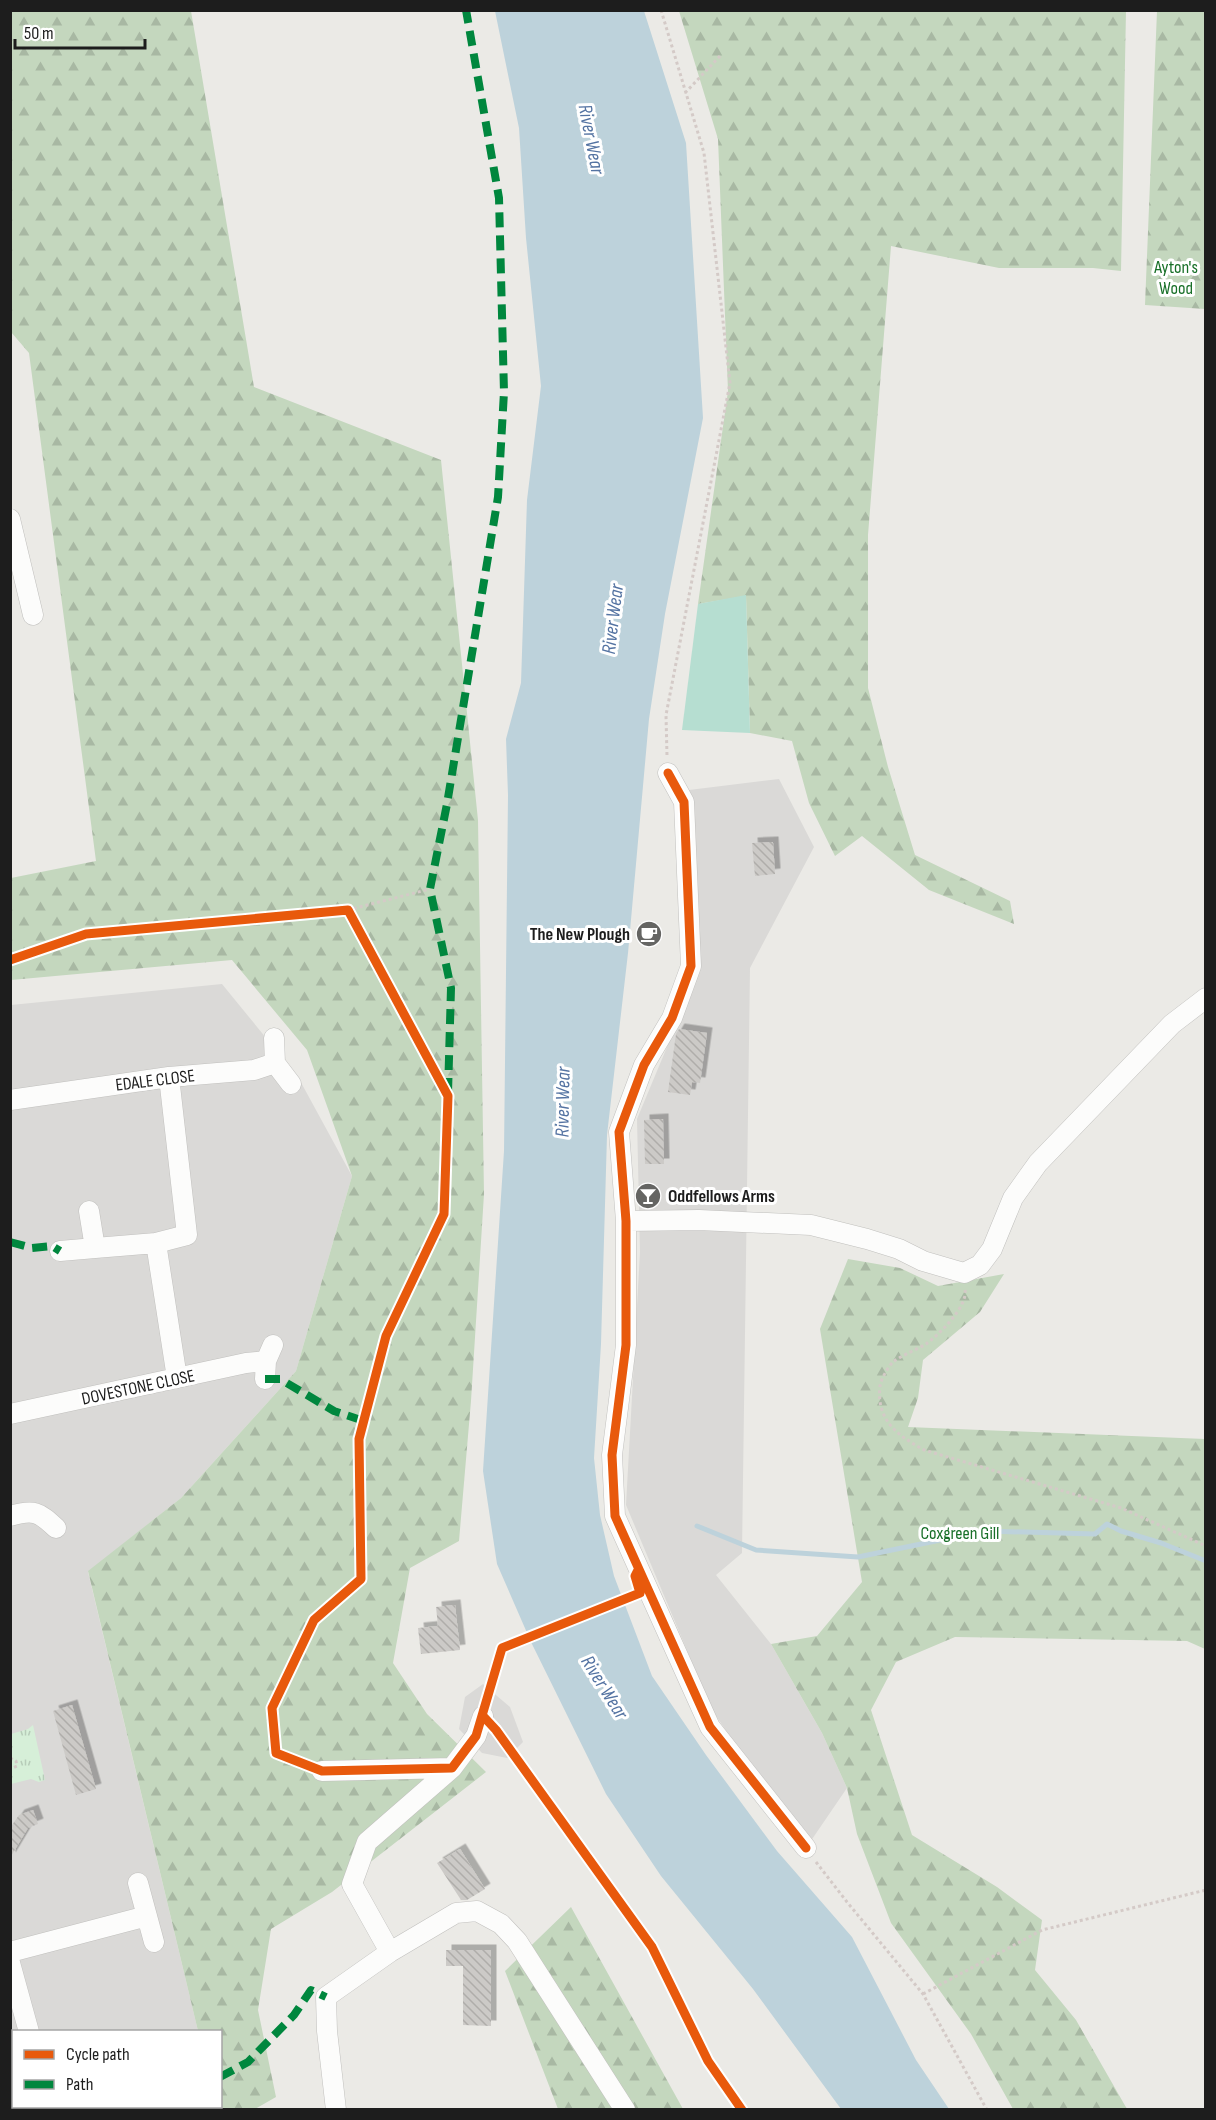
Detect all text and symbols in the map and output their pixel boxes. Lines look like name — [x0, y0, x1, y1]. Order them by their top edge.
scale bar — [15, 12, 146, 50]
text: 50 m — [24, 23, 54, 44]
water label: River Wear — [573, 102, 610, 177]
park label: Ayton's Wood — [1153, 257, 1198, 299]
water label: River Wear — [597, 581, 629, 656]
cafe icon: The New Plough — [634, 919, 664, 949]
place label: The New Plough — [530, 924, 630, 945]
street label: EDALE CLOSE — [114, 1065, 196, 1096]
water label: River Wear — [550, 1065, 576, 1137]
bar icon: Oddfellows Arms — [633, 1181, 663, 1211]
place label: Oddfellows Arms — [668, 1186, 775, 1207]
street label: DOVESTONE CLOSE — [80, 1365, 197, 1410]
park label: Coxgreen Gill — [921, 1523, 999, 1544]
water label: River Wear — [575, 1651, 634, 1725]
legend — [12, 2030, 222, 2108]
text: Cycle path — [66, 2044, 130, 2065]
text: Path — [66, 2074, 94, 2095]

